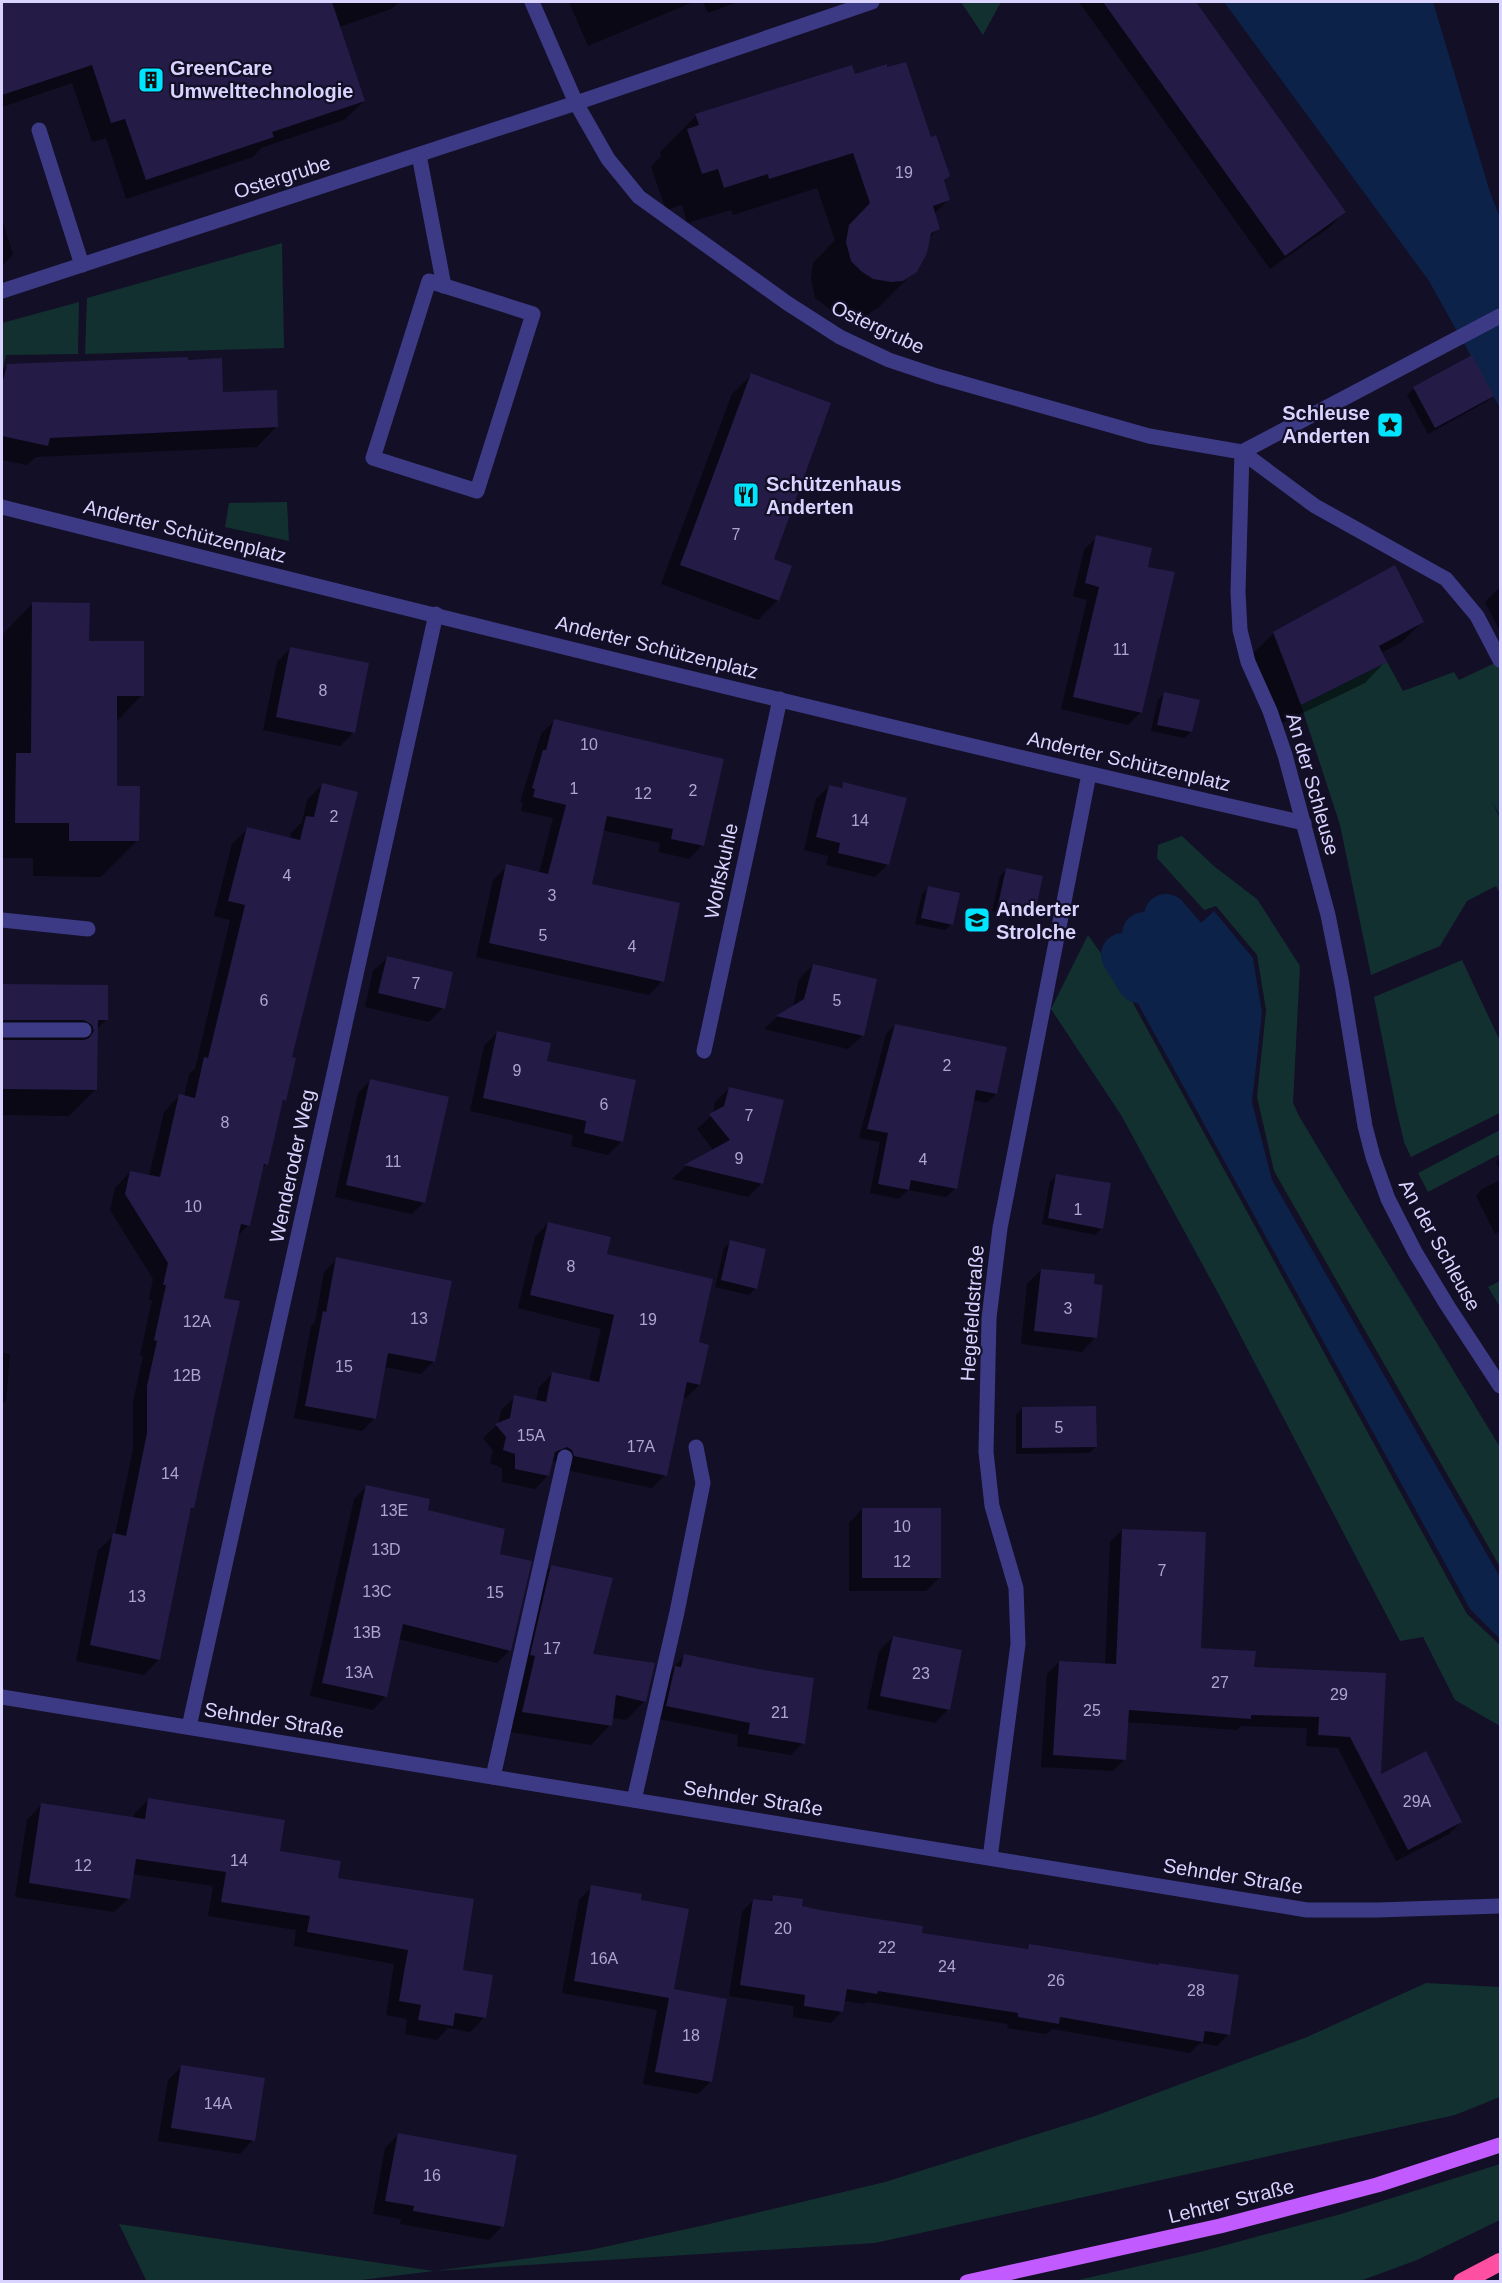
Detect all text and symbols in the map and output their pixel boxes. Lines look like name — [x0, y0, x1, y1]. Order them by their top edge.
place label: GreenCare Umwelttechnologie — [170, 57, 353, 102]
building icon: GreenCare Umwelttechnologie — [136, 65, 166, 95]
street label: Ostergrube — [231, 151, 333, 203]
house number: 19 — [895, 164, 913, 181]
street label: Ostergrube — [828, 296, 928, 358]
place label: Schleuse Anderten — [1282, 402, 1370, 447]
place icon: Schleuse Anderten — [1375, 410, 1405, 440]
place label: Schützenhaus Anderten — [766, 473, 902, 518]
restaurant icon: Schützenhaus Anderten — [731, 480, 761, 510]
street label: Anderter Schützenplatz — [81, 495, 289, 567]
house number: 7 — [732, 526, 741, 543]
street label: Anderter Schützenplatz — [553, 611, 761, 683]
house number: 11 — [1113, 641, 1129, 658]
house number: 8 — [319, 682, 328, 699]
street label: An der Schleuse — [1282, 710, 1344, 858]
street label: Anderter Schützenplatz — [1025, 727, 1233, 795]
house number: 10 — [580, 736, 598, 753]
house number: 1 — [570, 780, 579, 797]
house number: 2 — [689, 782, 698, 799]
house number: 12 — [634, 785, 652, 802]
house number: 2 — [330, 808, 339, 825]
house number: 14 — [851, 812, 869, 829]
street label: Wolfskuhle — [700, 821, 742, 921]
house number: 4 — [283, 867, 292, 884]
house number: 3 — [548, 887, 557, 904]
place label: Anderter Strolche — [996, 898, 1080, 943]
school or university icon: Anderter Strolche — [962, 905, 992, 935]
house number: 5 — [539, 927, 548, 944]
house number: 4 — [628, 938, 637, 955]
house number: 7 — [412, 975, 421, 992]
house number: 6 — [260, 992, 269, 1009]
house number: 5 — [833, 992, 842, 1009]
house number: 2 — [943, 1057, 952, 1074]
house number: 9 — [513, 1062, 522, 1079]
street label: Wenderoder Weg — [265, 1087, 319, 1245]
house number: 6 — [600, 1096, 609, 1113]
house number: 7 — [745, 1107, 754, 1124]
house number: 8 — [221, 1114, 230, 1131]
house number: 9 — [735, 1150, 744, 1167]
house number: 4 — [919, 1151, 928, 1168]
house number: 11 — [385, 1153, 401, 1170]
street label: An der Schleuse — [1395, 1175, 1485, 1315]
house number: 10 — [184, 1198, 202, 1215]
house number: 1 — [1074, 1201, 1083, 1218]
street label: Hegefeldstraße — [956, 1244, 988, 1382]
house number: 8 — [567, 1258, 576, 1275]
house number: 3 — [1064, 1300, 1073, 1317]
house number: 13 — [410, 1310, 428, 1327]
house number: 19 — [639, 1311, 657, 1328]
house number: 12A — [183, 1313, 212, 1330]
house number: 15 — [335, 1358, 353, 1375]
house number: 12B — [173, 1367, 201, 1384]
house number: 5 — [1055, 1419, 1064, 1436]
house number: 15A — [517, 1427, 546, 1444]
house number: 17A — [627, 1438, 656, 1455]
house number: 14 — [161, 1465, 179, 1482]
house number: 13E — [380, 1502, 408, 1519]
house number: 10 — [893, 1518, 911, 1535]
house number: 13D — [371, 1541, 401, 1558]
house number: 12 — [893, 1553, 911, 1570]
house number: 7 — [1158, 1562, 1167, 1579]
house number: 13C — [362, 1583, 392, 1600]
house number: 15 — [486, 1584, 504, 1601]
house number: 13 — [128, 1588, 146, 1605]
house number: 13B — [353, 1624, 381, 1641]
house number: 17 — [543, 1640, 561, 1657]
house number: 13A — [345, 1664, 374, 1681]
house number: 23 — [912, 1665, 930, 1682]
house number: 27 — [1211, 1674, 1229, 1691]
house number: 29 — [1330, 1686, 1348, 1703]
street label: Sehnder Straße — [203, 1698, 345, 1742]
house number: 25 — [1083, 1702, 1101, 1719]
house number: 21 — [771, 1704, 789, 1721]
street label: Sehnder Straße — [682, 1776, 824, 1820]
house number: 29A — [1403, 1793, 1432, 1810]
house number: 14 — [230, 1852, 248, 1869]
street label: Sehnder Straße — [1162, 1854, 1304, 1898]
house number: 12 — [74, 1857, 92, 1874]
house number: 20 — [774, 1920, 792, 1937]
house number: 22 — [878, 1939, 896, 1956]
house number: 16A — [590, 1950, 619, 1967]
house number: 24 — [938, 1958, 956, 1975]
house number: 26 — [1047, 1972, 1065, 1989]
house number: 28 — [1187, 1982, 1205, 1999]
house number: 18 — [682, 2027, 700, 2044]
house number: 14A — [204, 2095, 233, 2112]
house number: 16 — [423, 2167, 441, 2184]
street label: Lehrter Straße — [1166, 2175, 1296, 2227]

